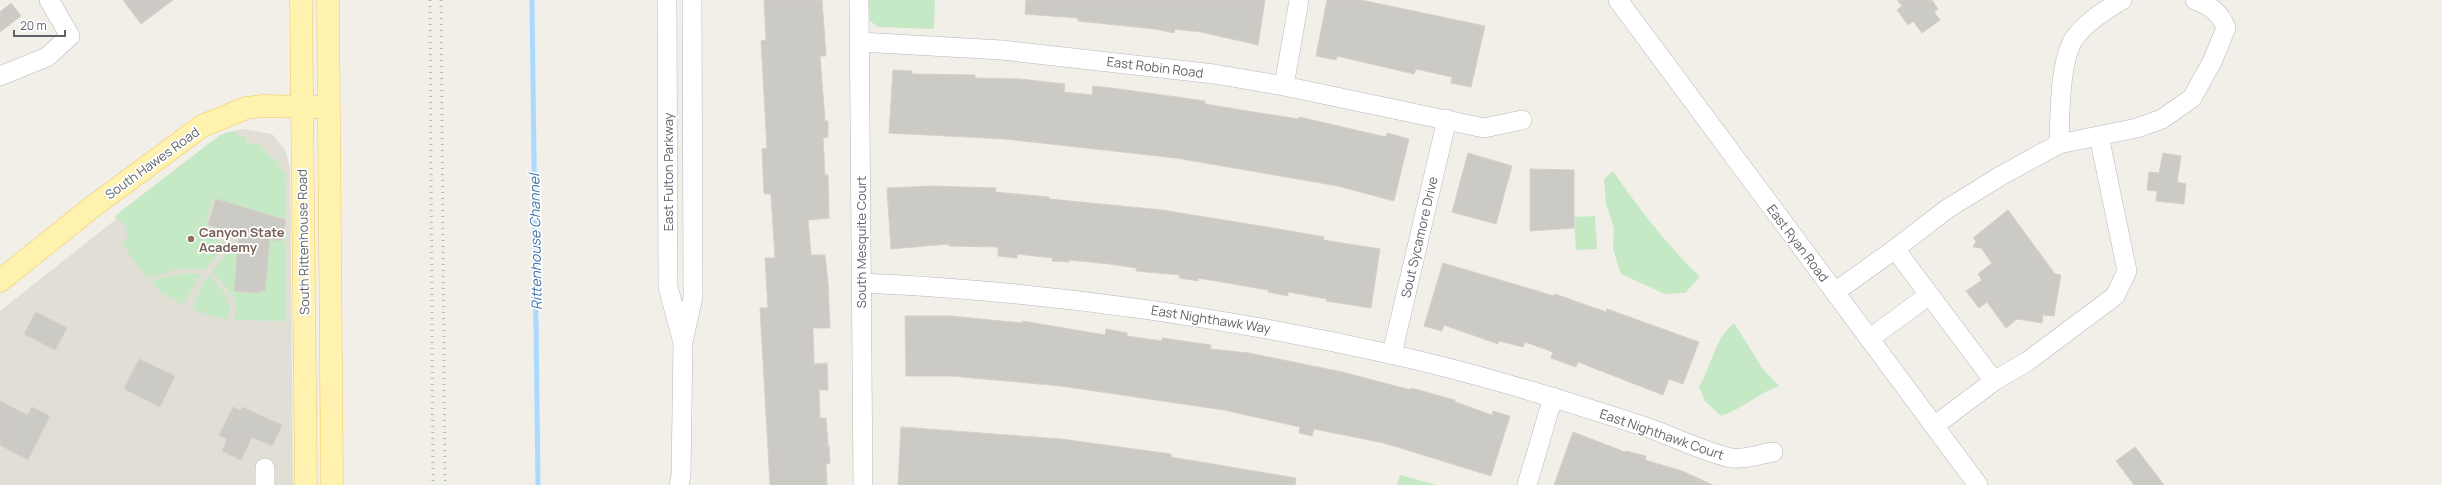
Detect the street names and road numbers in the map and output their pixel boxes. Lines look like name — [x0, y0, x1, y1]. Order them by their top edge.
street label: East Robin Road — [1106, 52, 1204, 82]
street label: East Fulton Parkway — [659, 113, 677, 231]
street label: South Hawes Road — [101, 123, 203, 203]
street label: South Rittenhouse Road — [293, 169, 313, 315]
street label: Sout Sycamore Drive — [1396, 174, 1442, 299]
street label: South Mesquite Court — [852, 176, 870, 308]
street label: East Ryan Road — [1763, 201, 1833, 285]
street label: East Nighthawk Way — [1150, 301, 1272, 337]
street label: East Nighthawk Court — [1598, 404, 1726, 464]

